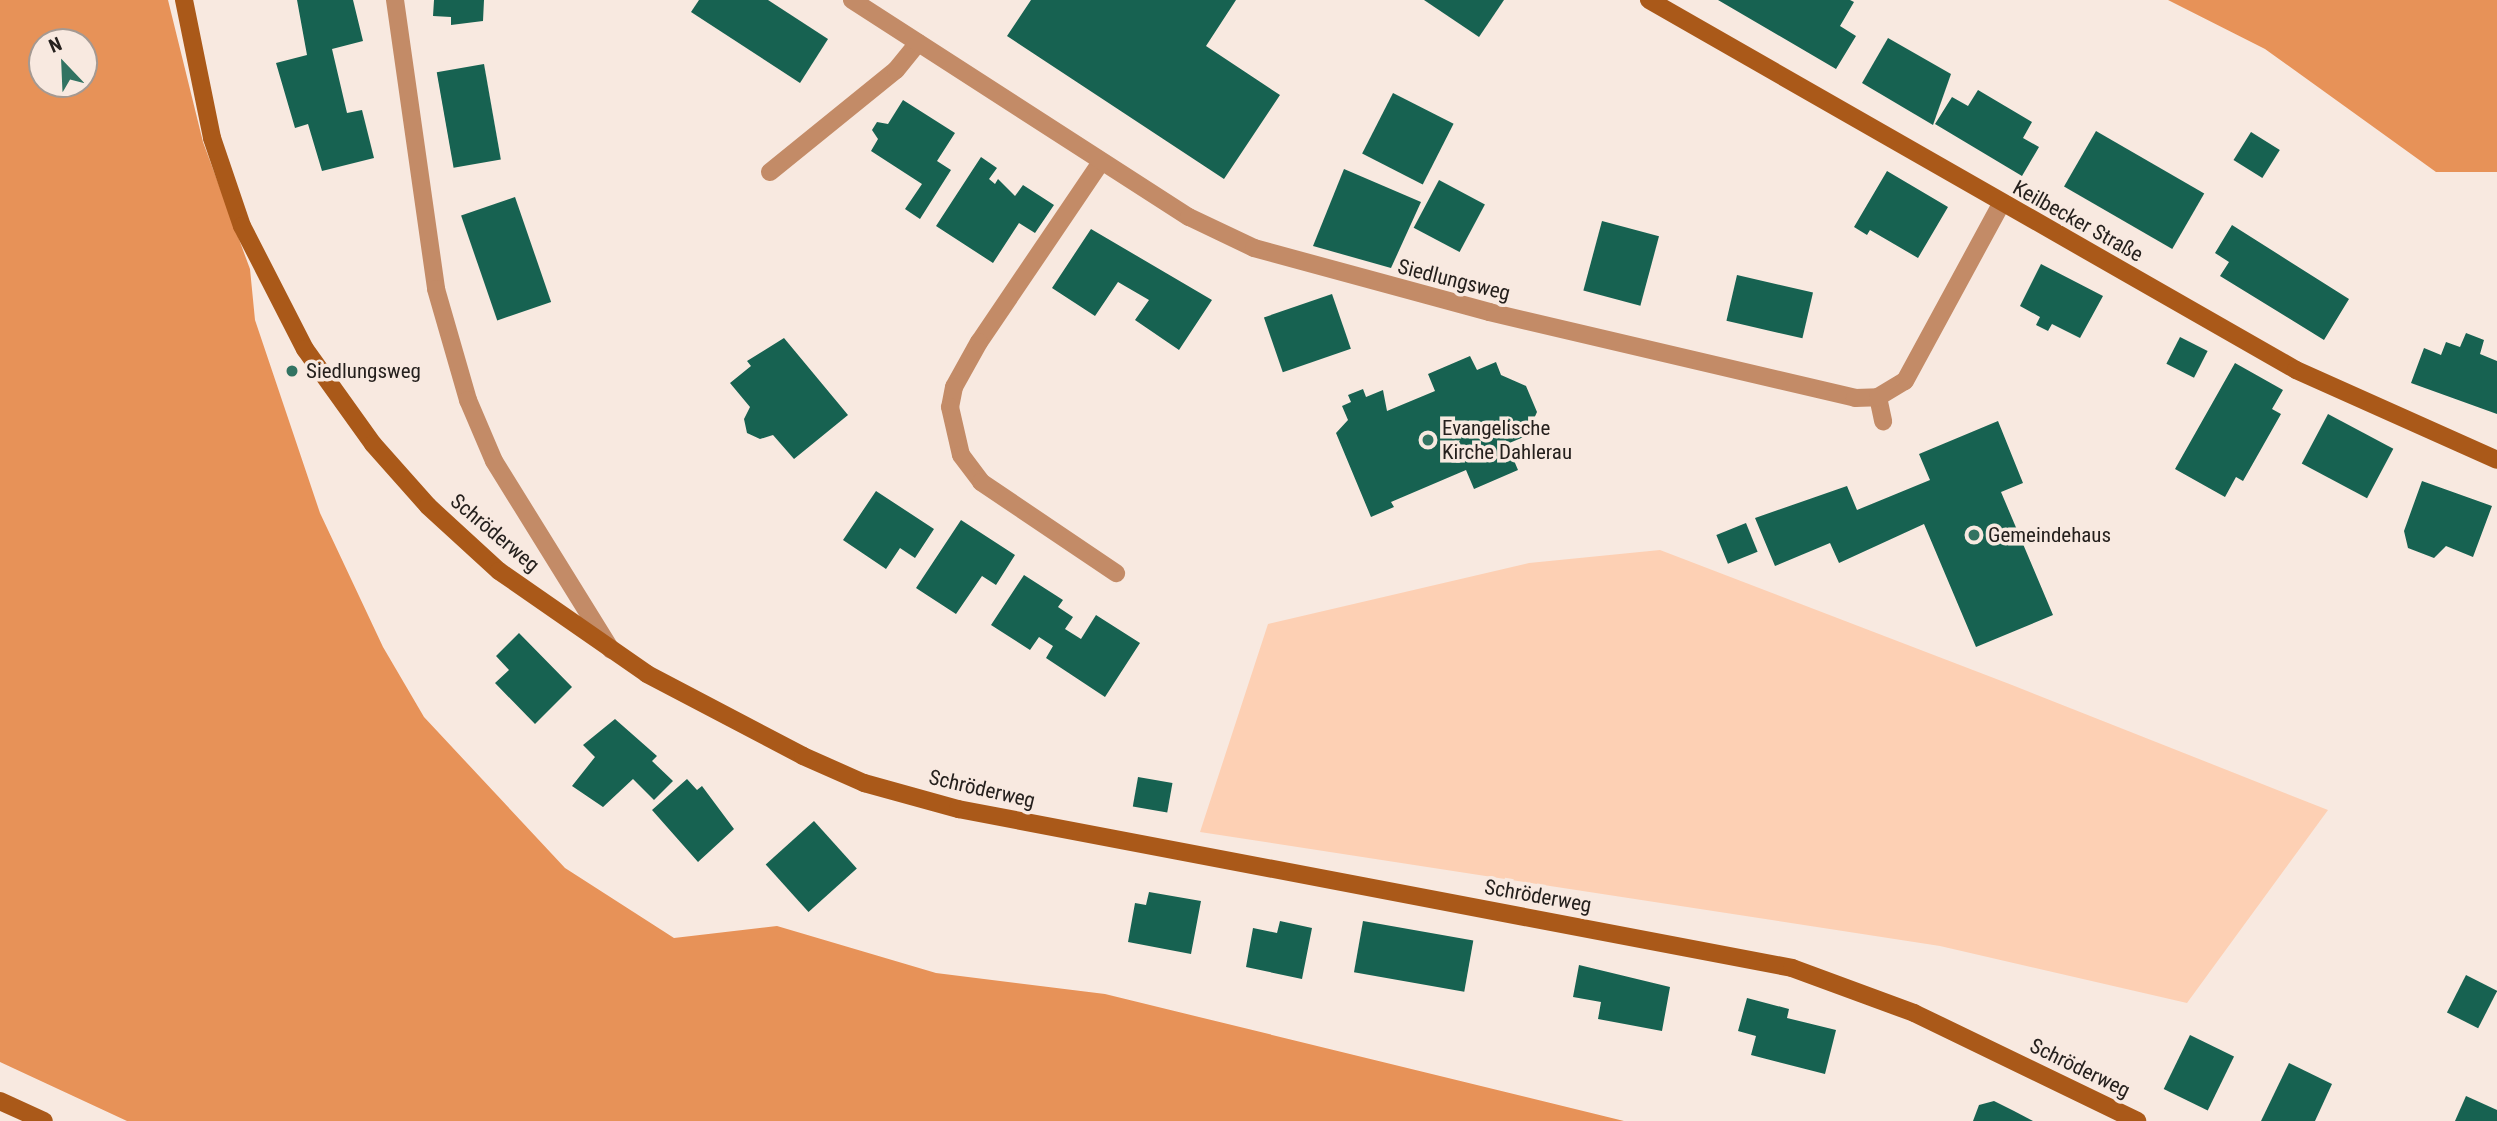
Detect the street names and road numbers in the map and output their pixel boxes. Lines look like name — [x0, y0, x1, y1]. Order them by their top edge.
street label: Keilbecker Straße — [2009, 175, 2147, 267]
street label: Siedlungsweg — [1395, 254, 1513, 306]
street label: Schröderweg — [445, 489, 545, 577]
street label: Schröderweg — [926, 765, 1038, 813]
street label: Schröderweg — [1483, 874, 1593, 918]
street label: Schröderweg — [2026, 1033, 2134, 1103]

